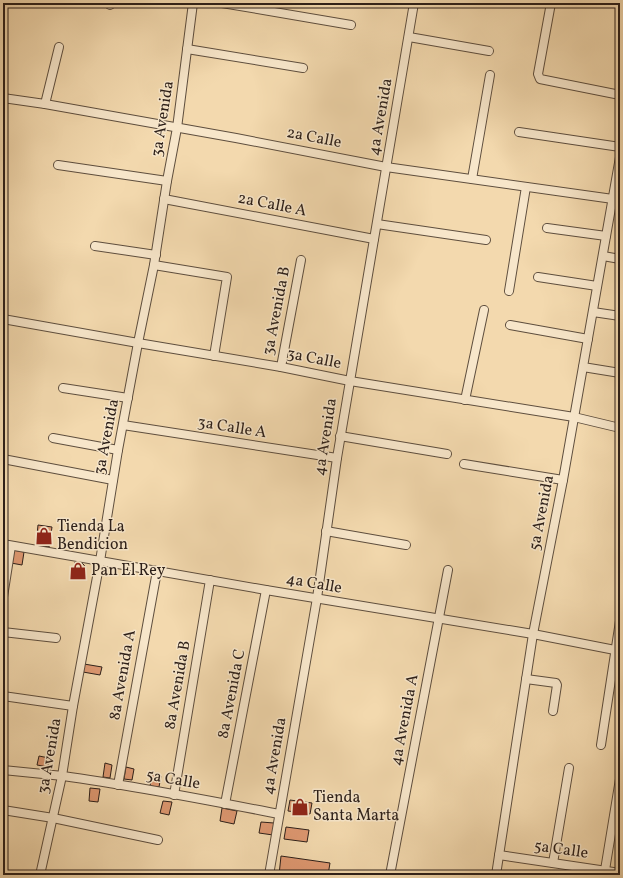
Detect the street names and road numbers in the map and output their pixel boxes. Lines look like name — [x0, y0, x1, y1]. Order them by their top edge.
street label: 4a Avenida — [363, 77, 399, 157]
street label: 3a Avenida — [146, 79, 180, 159]
street label: 2a Calle — [285, 122, 343, 154]
street label: 2a Calle A — [236, 188, 308, 222]
street label: 3a Avenida B — [258, 265, 296, 357]
street label: 3a Calle — [285, 343, 343, 375]
street label: 3a Avenida — [89, 397, 125, 477]
street label: 4a Avenida — [309, 397, 343, 477]
street label: 3a Calle A — [196, 412, 268, 444]
street label: 5a Avenida — [524, 473, 560, 553]
street label: 4a Calle — [284, 568, 344, 600]
street label: 8a Avenida A — [104, 628, 142, 722]
street label: 8a Avenida B — [159, 639, 197, 731]
street label: 8a Avenida C — [213, 647, 251, 741]
street label: 4a Avenida A — [385, 672, 425, 768]
street label: 3a Avenida — [32, 716, 68, 796]
street label: 4a Avenida — [257, 716, 293, 796]
street label: 5a Calle — [144, 764, 202, 796]
street label: 5a Calle — [533, 835, 589, 865]

